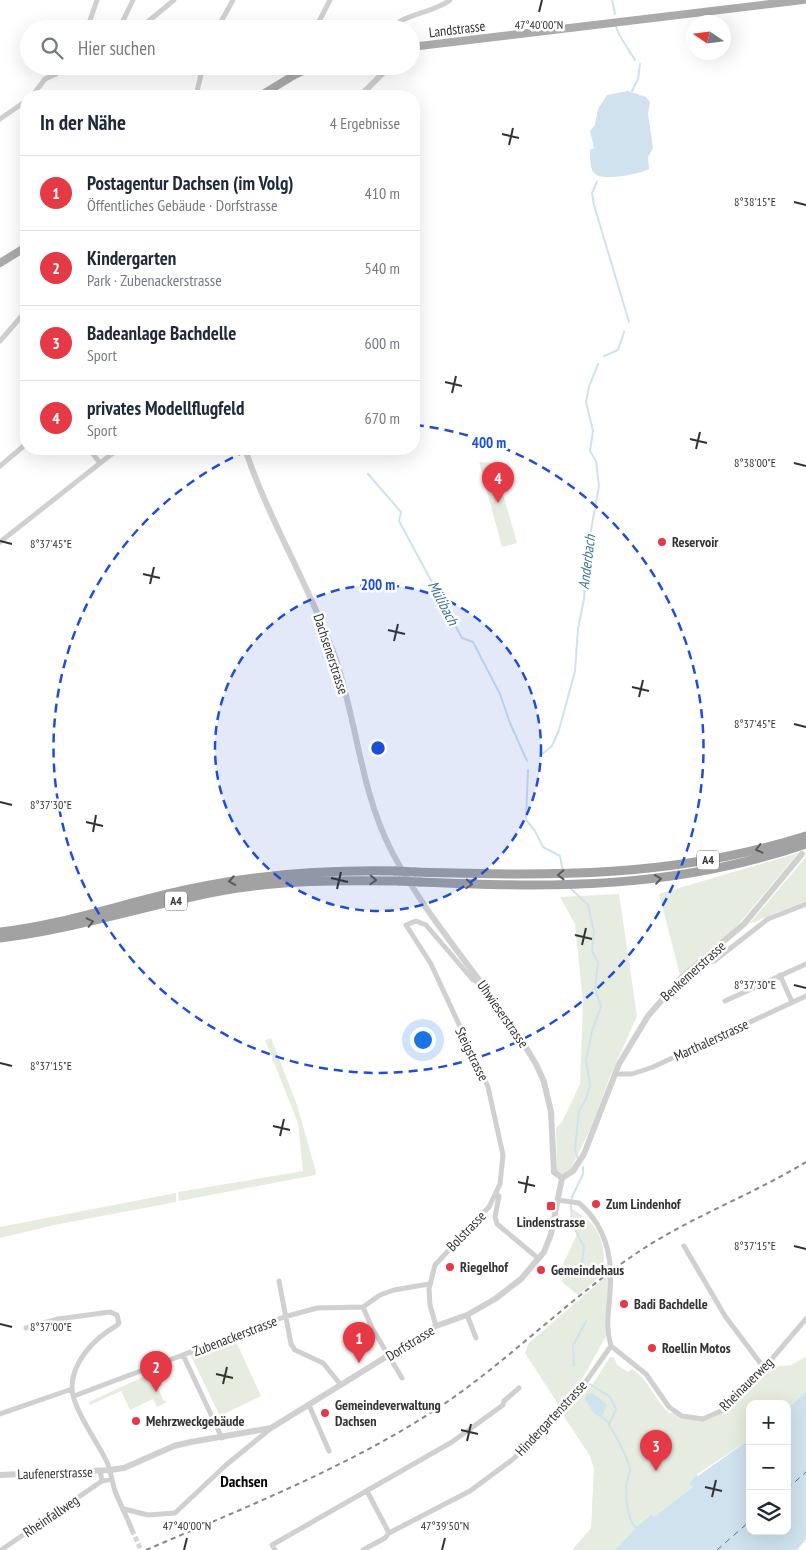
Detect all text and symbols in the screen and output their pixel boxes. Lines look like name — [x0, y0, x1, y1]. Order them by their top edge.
north arrow — [686, 15, 731, 60]
street label: Landstrasse — [428, 17, 486, 41]
text: 47°40'00"N — [515, 17, 563, 32]
search box — [20, 20, 420, 75]
icon: search — [38, 34, 66, 62]
text: Hier suchen — [78, 36, 155, 60]
text: In der Nähe — [40, 109, 126, 136]
text: 4 Ergebnisse — [330, 113, 400, 133]
text: Postagentur Dachsen (im Volg) — [87, 171, 294, 195]
text: 1 — [52, 183, 60, 203]
text: 410 m — [365, 183, 400, 203]
text: 8°38'15"E — [734, 194, 776, 209]
text: Öffentliches Gebäude · Dorfstrasse — [87, 195, 278, 215]
text: Kindergarten — [87, 246, 176, 270]
text: 2 — [52, 258, 60, 278]
text: 540 m — [365, 258, 400, 278]
text: Park · Zubenackerstrasse — [87, 270, 222, 290]
text: Badeanlage Bachdelle — [87, 321, 236, 345]
text: 3 — [52, 333, 60, 353]
text: 600 m — [365, 333, 400, 353]
text: Sport — [87, 345, 117, 365]
text: privates Modellflugfeld — [87, 396, 244, 420]
text: 4 — [52, 408, 60, 428]
text: 670 m — [365, 408, 400, 428]
text: Sport — [87, 420, 117, 440]
text: 400 m — [472, 433, 506, 452]
text: 8°38'00"E — [734, 455, 776, 470]
pin: 4 — [482, 462, 514, 503]
water label: Anderbach — [574, 532, 599, 590]
place label: Reservoir — [672, 533, 719, 551]
text: 8°37'45"E — [30, 536, 72, 551]
marker: Reservoir — [656, 536, 668, 548]
text: 200 m — [361, 575, 395, 594]
water label: Mülibach — [424, 577, 464, 629]
street label: Dachsenerstrasse — [310, 611, 353, 697]
text: 8°37'45"E — [734, 716, 776, 731]
centre of rings — [369, 739, 387, 757]
text: 8°37'30"E — [30, 797, 72, 812]
one-way arrow — [755, 843, 764, 854]
road number: A4 — [697, 850, 719, 870]
one-way arrow — [557, 870, 565, 880]
one-way arrow — [653, 874, 662, 884]
one-way arrow — [228, 875, 237, 885]
one-way arrow — [369, 875, 377, 886]
one-way arrow — [465, 879, 473, 890]
road number: A4 — [165, 891, 187, 910]
one-way arrow — [86, 917, 95, 928]
street label: Benkemerstrasse — [657, 937, 730, 1005]
street label: Uhwieserstrasse — [473, 977, 533, 1051]
text: 8°37'30"E — [734, 977, 776, 992]
street label: Marthalerstrasse — [671, 1015, 751, 1065]
street label: Steigstrasse — [451, 1024, 493, 1084]
your location — [410, 1027, 436, 1053]
text: 8°37'15"E — [30, 1058, 72, 1073]
place label: Zum Lindenhof — [606, 1195, 682, 1213]
marker: Zum Lindenhof — [590, 1198, 602, 1210]
marker: Lindenstrasse — [545, 1200, 557, 1212]
street label: Bolstrasse — [442, 1207, 490, 1255]
place label: Lindenstrasse — [517, 1213, 585, 1231]
text: 8°37'15"E — [734, 1238, 776, 1253]
place label: Riegelhof — [460, 1258, 509, 1276]
marker: Riegelhof — [444, 1261, 456, 1273]
place label: Gemeindehaus — [551, 1261, 624, 1279]
marker: Gemeindehaus — [535, 1264, 547, 1276]
place label: Badi Bachdelle — [634, 1295, 708, 1313]
marker: Badi Bachdelle — [618, 1298, 630, 1310]
street label: Zubenackerstrasse — [190, 1312, 280, 1360]
text: 8°37'00"E — [30, 1319, 72, 1334]
street label: Dorfstrasse — [382, 1321, 438, 1365]
pin: 1 — [343, 1322, 375, 1363]
place label: Roellin Motos — [662, 1339, 731, 1357]
marker: Roellin Motos — [646, 1342, 658, 1354]
pin: 2 — [140, 1351, 172, 1392]
street label: Rheinauerweg — [715, 1353, 777, 1415]
street label: Hindergartenstrasse — [511, 1376, 591, 1460]
place label: Gemeindeverwaltung Dachsen — [335, 1396, 441, 1430]
map controls — [746, 1400, 791, 1535]
button: + — [746, 1400, 791, 1445]
marker: Gemeindeverwaltung Dachsen — [319, 1407, 331, 1419]
place label: Mehrzweckgebäude — [146, 1412, 244, 1430]
marker: Mehrzweckgebäude — [130, 1415, 142, 1427]
pin: 3 — [640, 1430, 672, 1471]
button: − — [746, 1445, 791, 1490]
street label: Laufenerstrasse — [17, 1463, 93, 1483]
district label: Dachsen — [220, 1471, 268, 1491]
button: layers — [746, 1490, 791, 1535]
street label: Rheinfallweg — [20, 1491, 82, 1541]
text: 47°40'00"N — [163, 1518, 211, 1533]
text: 47°39'50"N — [421, 1518, 469, 1533]

